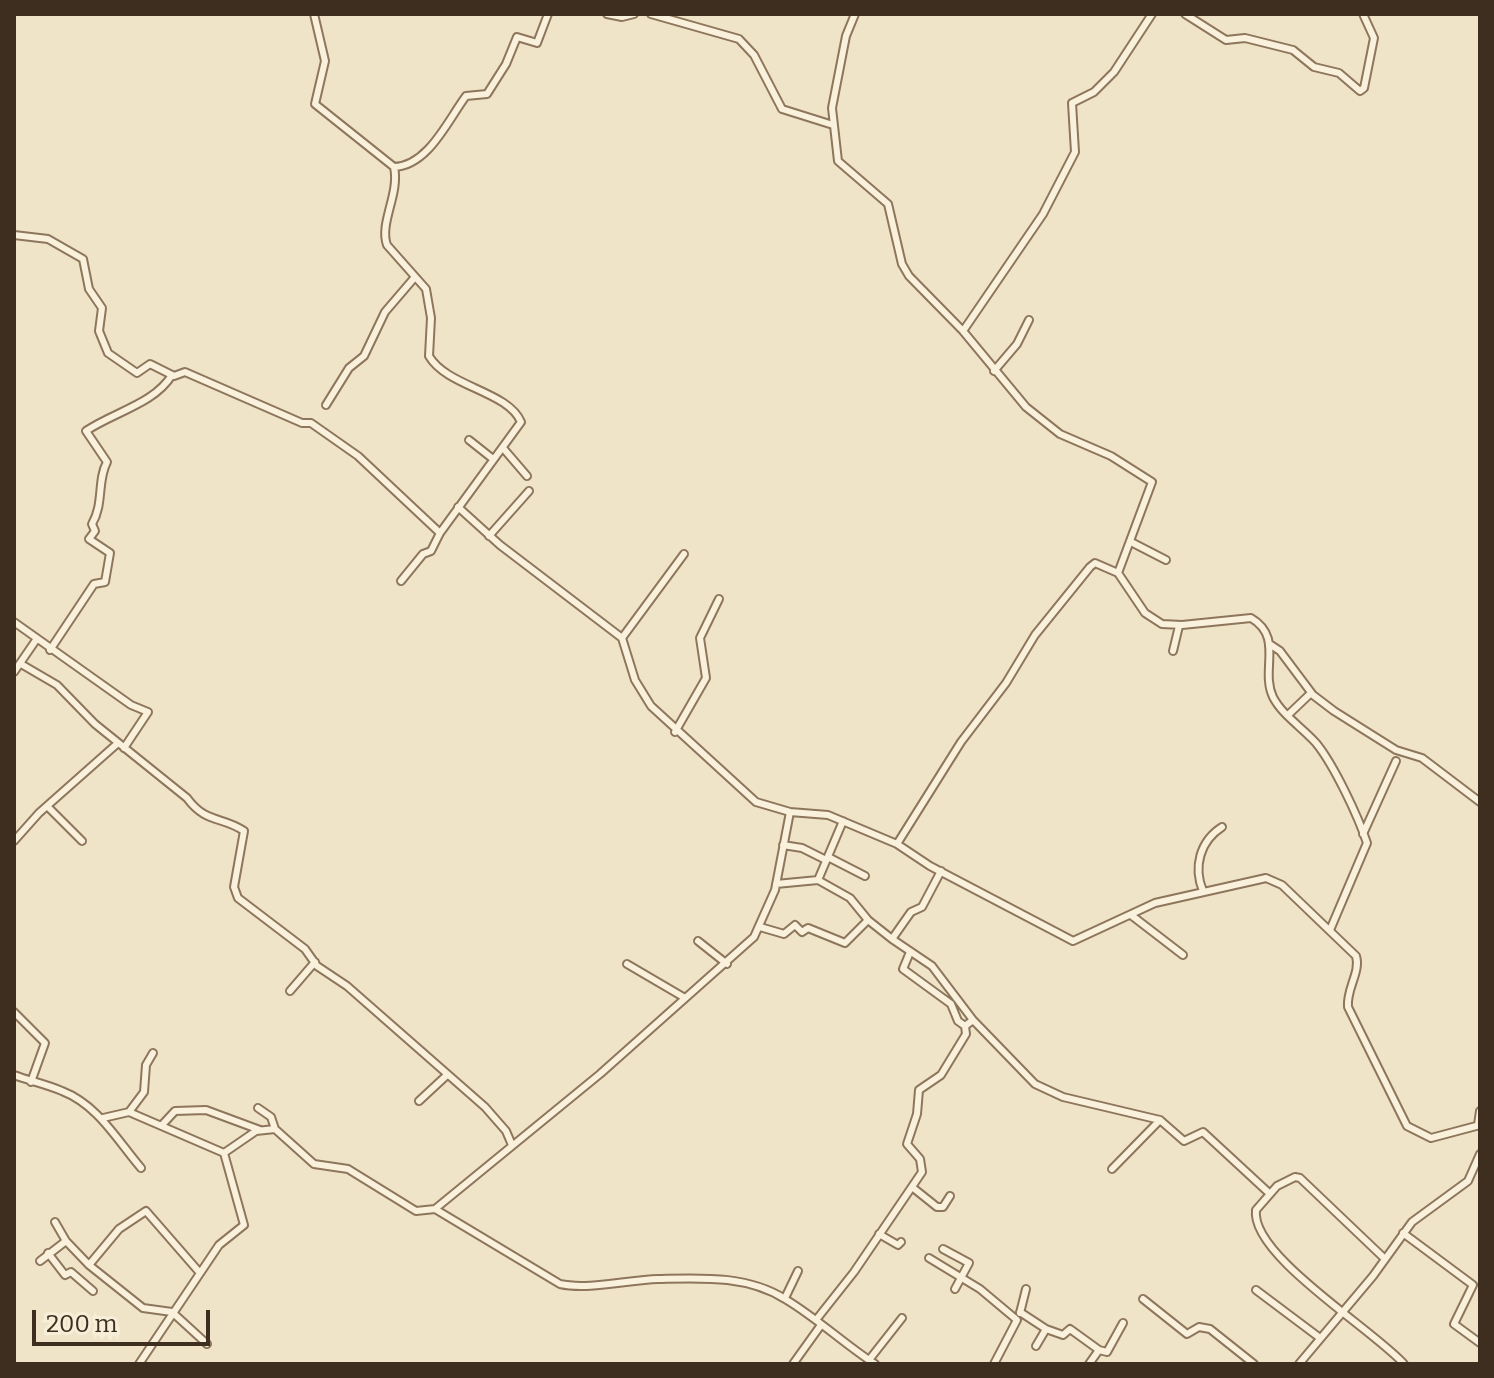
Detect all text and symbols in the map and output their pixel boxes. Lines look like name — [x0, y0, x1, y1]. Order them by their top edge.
scale bar — [36, 1294, 214, 1344]
text: 200 m — [46, 1310, 118, 1338]

